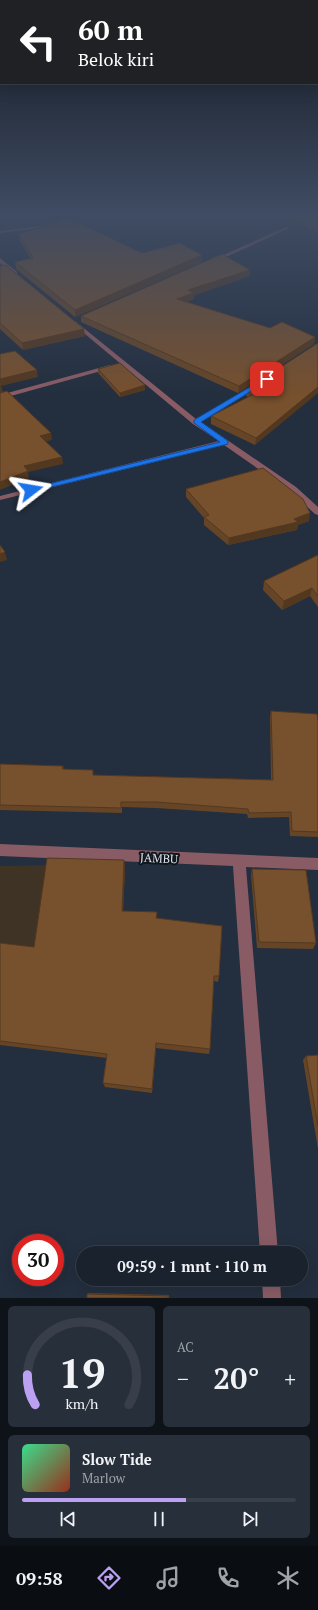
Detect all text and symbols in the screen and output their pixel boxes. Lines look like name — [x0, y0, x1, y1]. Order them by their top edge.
text: 60 m — [78, 11, 143, 48]
icon: left — [12, 16, 64, 68]
text: Belok kiri — [78, 47, 154, 71]
pin — [250, 362, 284, 396]
icon: arrive — [256, 368, 278, 390]
position arrow — [10, 469, 52, 511]
street label: JAMBU — [140, 850, 178, 866]
speed limit sign: 30 — [12, 1234, 64, 1286]
text: 09:59 · 1 mnt · 110 m — [117, 1256, 267, 1276]
text: AC — [177, 1338, 194, 1356]
text: 19 — [58, 1344, 105, 1399]
text: 20° — [213, 1358, 260, 1398]
text: − — [177, 1364, 189, 1393]
text: + — [284, 1364, 296, 1393]
text: km/h — [65, 1393, 99, 1412]
text: Slow Tide — [82, 1449, 152, 1469]
text: Marlow — [82, 1469, 125, 1487]
icon: previous — [57, 1508, 79, 1530]
icon: pause — [148, 1508, 170, 1530]
icon: next — [239, 1508, 261, 1530]
icon: directions — [95, 1564, 123, 1592]
icon: music — [154, 1564, 182, 1592]
icon: phone — [214, 1564, 242, 1592]
icon: climate — [274, 1564, 302, 1592]
text: 09:58 — [16, 1566, 63, 1590]

